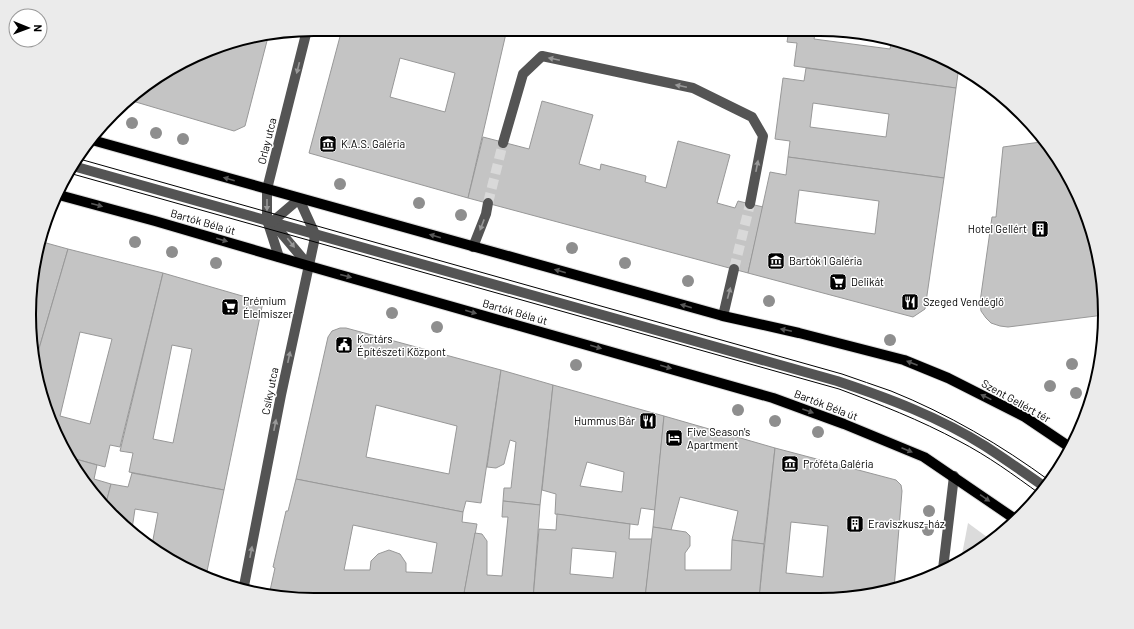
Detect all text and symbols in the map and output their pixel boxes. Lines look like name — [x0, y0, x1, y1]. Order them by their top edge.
north arrow — [8, 8, 48, 48]
text: N — [32, 24, 45, 32]
one-way arrow — [548, 55, 560, 61]
one-way arrow — [294, 62, 300, 74]
one-way arrow — [675, 82, 687, 88]
street label: Orlay utca — [254, 116, 279, 165]
museum icon: K.A.S. Galéria — [318, 134, 338, 154]
place label: K.A.S. Galéria — [341, 137, 405, 150]
one-way arrow — [755, 160, 761, 172]
one-way arrow — [223, 175, 236, 181]
one-way arrow — [264, 199, 270, 212]
one-way arrow — [91, 202, 103, 208]
street label: Bartók Béla út — [169, 206, 237, 237]
building icon: Hotel Gellért — [1030, 219, 1050, 239]
one-way arrow — [478, 220, 484, 232]
place label: Hotel Gellért — [968, 222, 1027, 235]
one-way arrow — [429, 233, 441, 239]
one-way arrow — [216, 237, 228, 243]
one-way arrow — [287, 238, 295, 249]
museum icon: Bartók 1 Galéria — [766, 251, 786, 271]
place label: Bartók 1 Galéria — [789, 254, 862, 267]
one-way arrow — [554, 268, 566, 274]
supermarket icon: Delikát — [828, 272, 848, 292]
one-way arrow — [341, 273, 353, 279]
place label: Delikát — [851, 275, 884, 288]
one-way arrow — [726, 286, 732, 298]
restaurant icon: Szeged Vendéglő — [900, 292, 920, 312]
place label: Prémium Élelmiszer — [243, 294, 293, 320]
place label: Szeged Vendéglő — [923, 295, 1004, 308]
street label: Bartók Béla út — [481, 296, 549, 327]
supermarket icon: Prémium Élelmiszer — [220, 297, 240, 317]
one-way arrow — [679, 303, 691, 309]
one-way arrow — [466, 309, 478, 315]
one-way arrow — [780, 326, 792, 332]
place label: Kortárs Építészeti Központ — [357, 332, 446, 358]
public building icon: Kortárs Építészeti Központ — [334, 335, 354, 355]
one-way arrow — [590, 345, 603, 351]
one-way arrow — [286, 351, 292, 363]
one-way arrow — [905, 359, 917, 365]
one-way arrow — [660, 364, 672, 370]
street label: Csíky utca — [259, 366, 280, 416]
street label: Szent Gellért tér — [979, 376, 1053, 425]
street label: Bartók Béla út — [793, 386, 860, 423]
one-way arrow — [980, 393, 991, 400]
one-way arrow — [803, 408, 815, 414]
restaurant icon: Hummus Bár — [638, 411, 658, 431]
place label: Hummus Bár — [574, 414, 635, 427]
one-way arrow — [273, 419, 279, 431]
place label: Five Season's Apartment — [687, 425, 750, 451]
hotel icon: Five Season's Apartment — [664, 428, 684, 448]
one-way arrow — [901, 447, 912, 453]
museum icon: Próféta Galéria — [780, 454, 800, 474]
place label: Próféta Galéria — [803, 457, 873, 470]
one-way arrow — [979, 494, 990, 502]
building icon: Eraviszkusz-ház — [845, 514, 865, 534]
place label: Eraviszkusz-ház — [868, 517, 945, 530]
one-way arrow — [248, 546, 254, 558]

